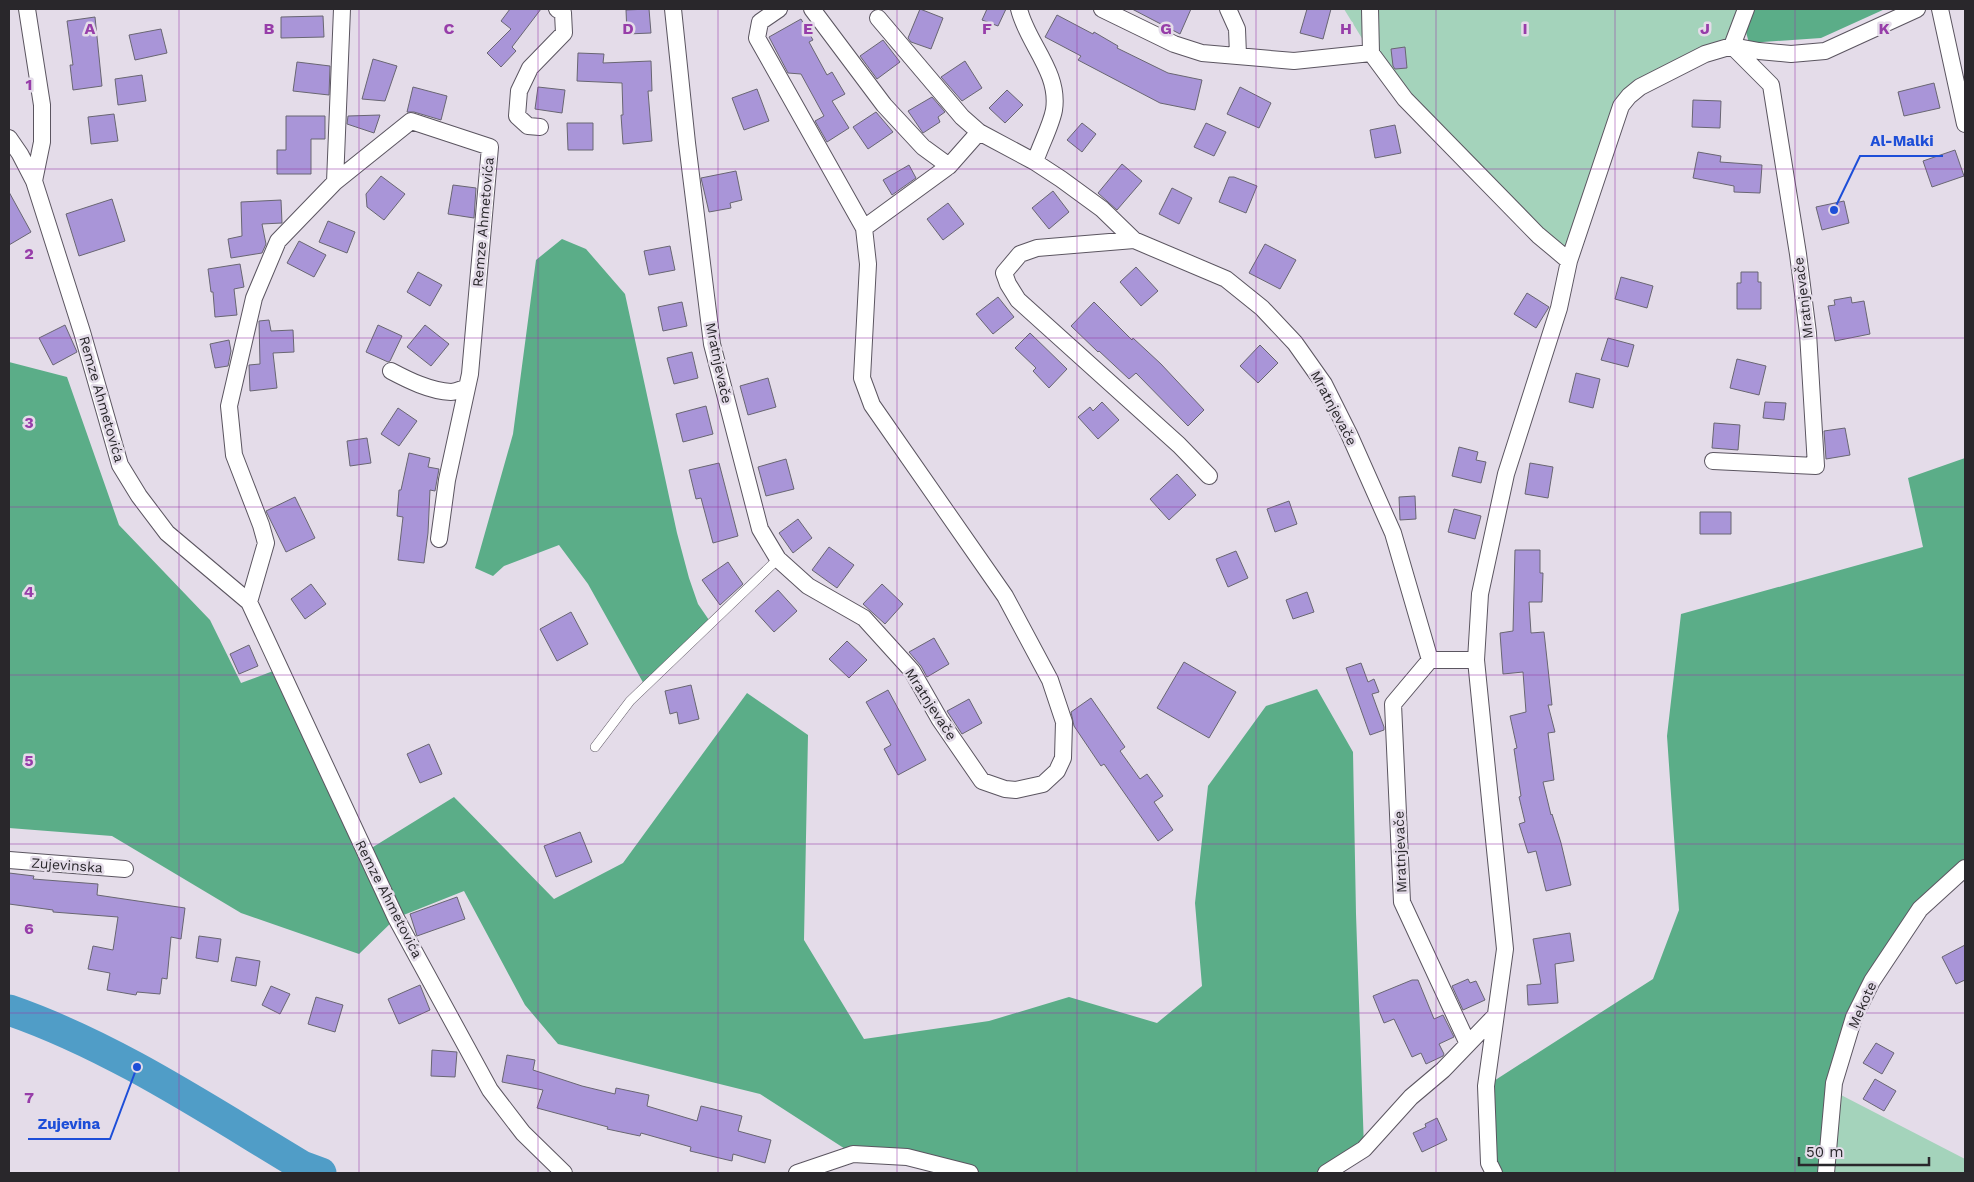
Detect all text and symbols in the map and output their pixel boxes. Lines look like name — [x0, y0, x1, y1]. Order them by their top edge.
text: A — [85, 19, 96, 38]
text: B — [264, 19, 275, 38]
text: C — [444, 19, 455, 38]
text: D — [622, 19, 634, 38]
text: E — [803, 19, 813, 38]
text: F — [982, 19, 992, 38]
text: G — [1160, 19, 1172, 38]
text: H — [1340, 19, 1352, 38]
text: I — [1522, 19, 1528, 38]
text: J — [1700, 19, 1710, 38]
text: K — [1878, 19, 1890, 38]
text: 1 — [26, 75, 32, 94]
callout: Al-Malki — [1860, 126, 1943, 156]
text: Al-Malki — [1870, 132, 1934, 150]
street label: Remze Ahmetovića — [469, 156, 497, 288]
text: 2 — [24, 244, 34, 263]
street label: Mratnjevače — [1790, 256, 1816, 340]
street label: Mratnjevače — [703, 321, 735, 405]
street label: Remze Ahmetovića — [76, 334, 128, 464]
street label: Mratnjevače — [1308, 368, 1360, 448]
text: 3 — [24, 413, 34, 432]
text: 4 — [24, 582, 34, 601]
street label: Mratnjevače — [902, 665, 960, 743]
text: 5 — [24, 751, 34, 770]
street label: Mratnjevače — [1391, 811, 1409, 893]
street label: Remze Ahmetovića — [352, 837, 426, 961]
street label: Zujevinska — [31, 855, 103, 875]
text: 6 — [24, 919, 34, 938]
street label: Mekote — [1845, 979, 1879, 1031]
text: 7 — [24, 1088, 34, 1107]
callout: Zujevina — [28, 1109, 110, 1139]
text: Zujevina — [38, 1115, 100, 1133]
scale bar — [1799, 1134, 1929, 1166]
text: 50 m — [1806, 1143, 1843, 1161]

